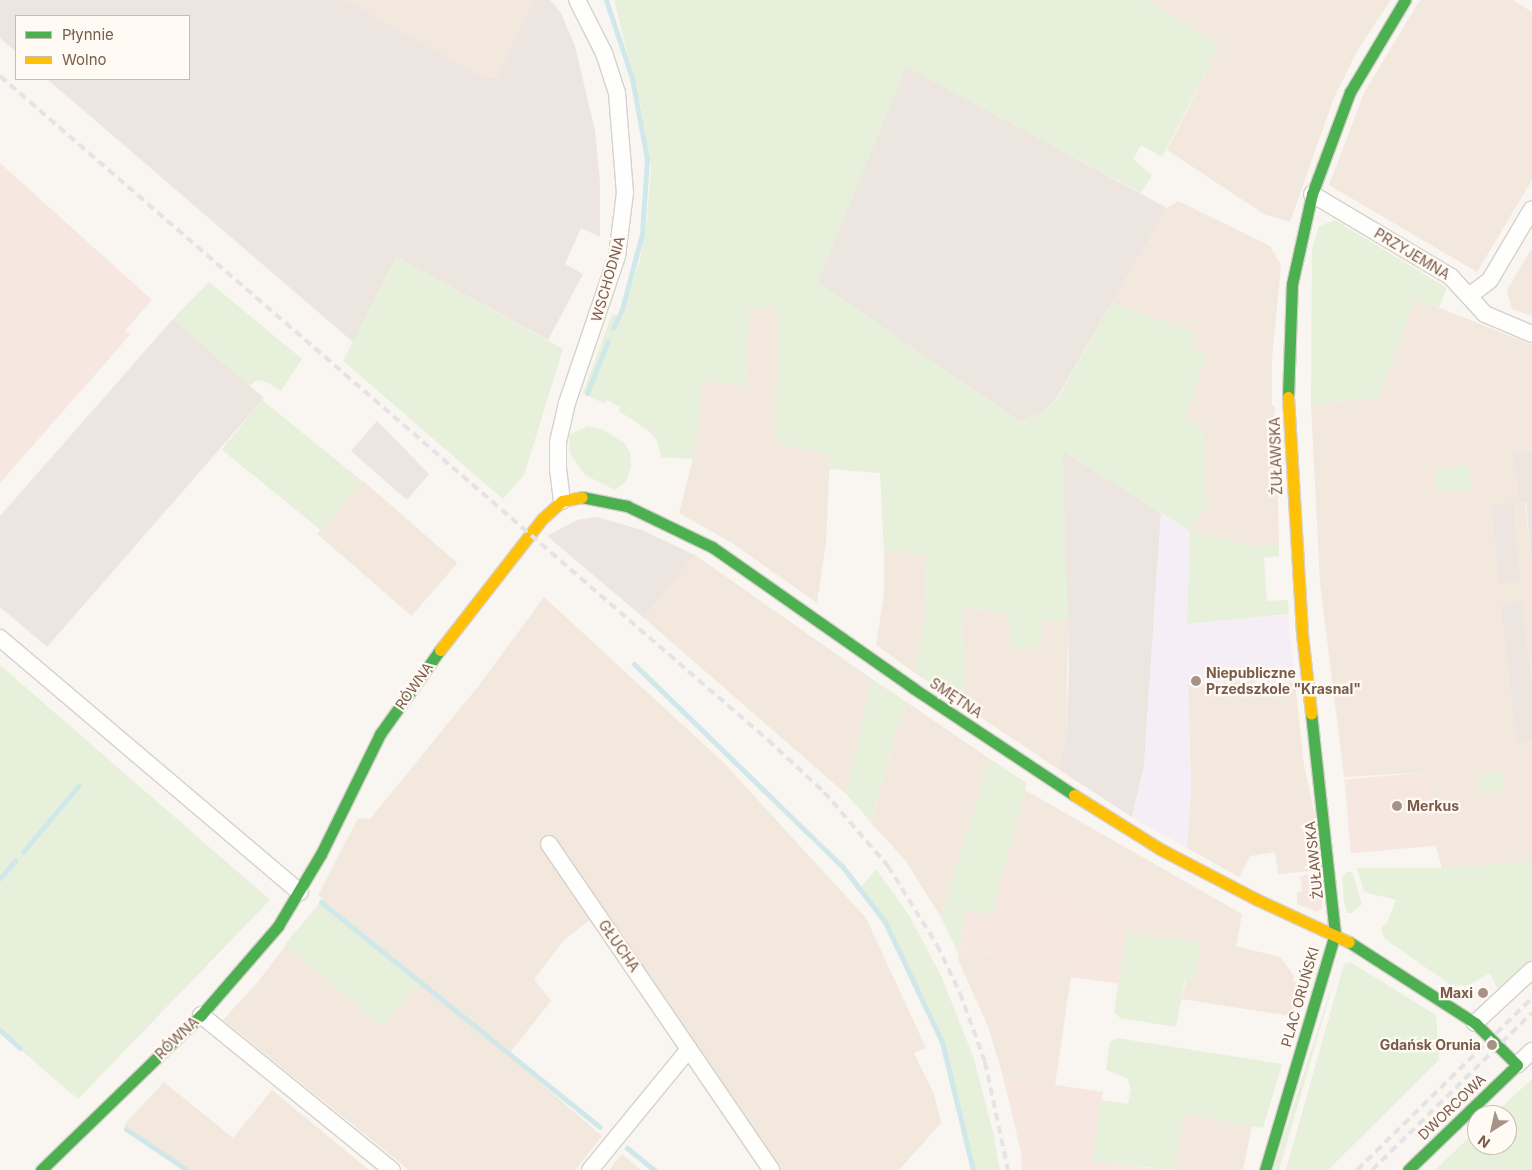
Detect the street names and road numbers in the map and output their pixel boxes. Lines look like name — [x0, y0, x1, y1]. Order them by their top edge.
street label: PRZYJEMNA — [1371, 225, 1453, 283]
street label: WSCHODNIA — [588, 234, 628, 324]
street label: ŻUŁAWSKA — [1266, 417, 1286, 495]
street label: RÓWNA — [392, 659, 436, 713]
street label: SMĘTNA — [927, 674, 985, 722]
street label: ŻUŁAWSKA — [1302, 820, 1326, 900]
street label: GŁUCHA — [595, 917, 643, 975]
street label: PLAC ORUŃSKI — [1278, 945, 1322, 1049]
street label: RÓWNA — [152, 1013, 202, 1063]
street label: DWORCOWA — [1415, 1071, 1489, 1143]

